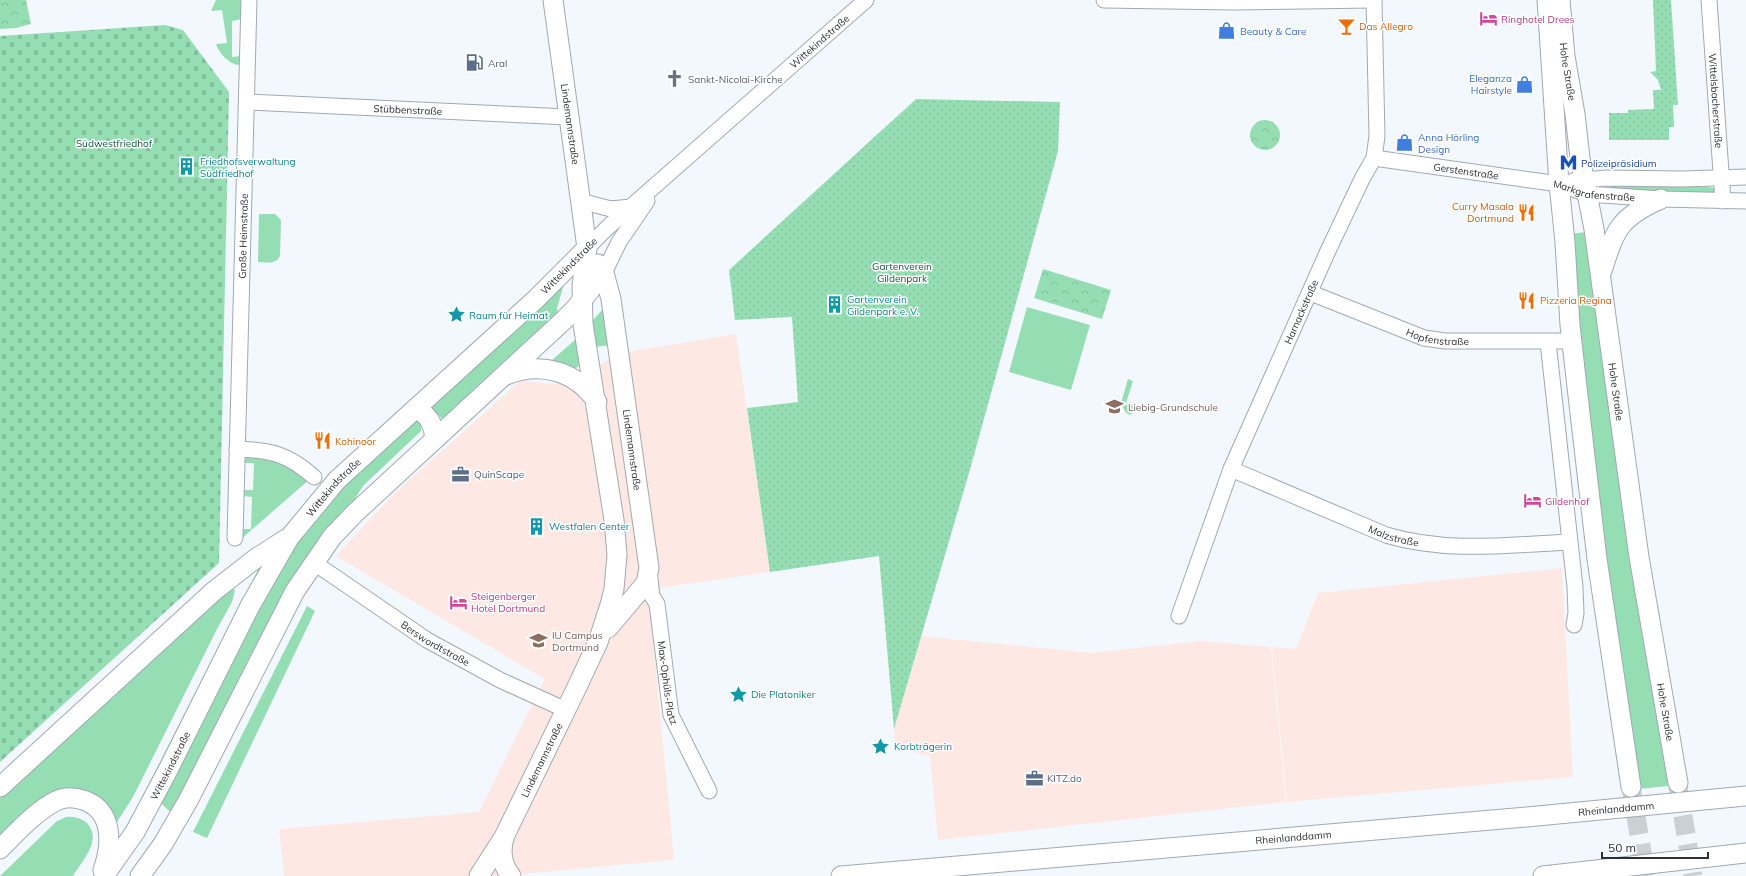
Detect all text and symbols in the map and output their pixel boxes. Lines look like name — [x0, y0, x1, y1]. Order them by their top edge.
hotel icon: Ringhotel Drees — [1478, 9, 1498, 29]
street label: Wittekindstraße — [787, 12, 852, 71]
place label: Ringhotel Drees — [1501, 13, 1575, 26]
bar icon: Das Allegro — [1336, 16, 1356, 36]
place label: Das Allegro — [1359, 20, 1413, 33]
shop icon: Beauty & Care — [1217, 21, 1237, 41]
place label: Beauty & Care — [1240, 25, 1307, 38]
street label: Hohe Straße — [1557, 42, 1579, 101]
fuel station icon: Aral — [465, 53, 485, 73]
street label: Wittelsbacherstraße — [1706, 53, 1726, 149]
place label: Aral — [488, 57, 507, 70]
church icon: Sankt-Nicolai-Kirche — [665, 69, 685, 89]
place label: Eleganza Hairstyle — [1469, 72, 1512, 97]
place label: Sankt-Nicolai-Kirche — [688, 73, 783, 86]
shop icon: Eleganza Hairstyle — [1515, 74, 1535, 94]
street label: Lindemannstraße — [558, 83, 582, 165]
street label: Stübbenstraße — [373, 101, 442, 118]
place label: Anna Hörling Design — [1418, 131, 1479, 156]
shop icon: Anna Hörling Design — [1395, 133, 1415, 153]
park label: Südwestfriedhof — [76, 137, 153, 150]
metro station icon: Polizeipräsidium — [1558, 153, 1578, 173]
place label: Friedhofsverwaltung Südfriedhof — [200, 155, 295, 180]
building icon: Friedhofsverwaltung Südfriedhof — [177, 157, 197, 177]
place label: Polizeipräsidium — [1581, 157, 1657, 170]
street label: Gerstenstraße — [1433, 160, 1500, 182]
street label: Markgrafenstraße — [1553, 177, 1635, 204]
street label: Große Heimstraße — [235, 193, 250, 279]
place label: Curry Masala Dortmund — [1452, 200, 1514, 225]
restaurant icon: Curry Masala Dortmund — [1517, 202, 1537, 222]
street label: Wittekindstraße — [538, 235, 600, 297]
park label: Gartenverein Gildenpark — [872, 260, 932, 285]
street label: Harnackstraße — [1281, 278, 1321, 346]
restaurant icon: Pizzeria Regina — [1517, 290, 1537, 310]
place label: Gartenverein Gildenpark e. V. — [847, 293, 919, 318]
place label: Pizzeria Regina — [1540, 294, 1612, 307]
building icon: Gartenverein Gildenpark e. V. — [824, 295, 844, 315]
place icon: Raum für Heimat — [446, 305, 466, 325]
place label: Raum für Heimat — [469, 309, 549, 322]
street label: Hopfenstraße — [1404, 325, 1469, 348]
street label: Hohe Straße — [1606, 362, 1627, 422]
school or university icon: Liebig-Grundschule — [1105, 397, 1125, 417]
place label: Liebig-Grundschule — [1128, 401, 1218, 414]
street label: Lindemannstraße — [620, 408, 644, 491]
restaurant icon: Kohinoor — [312, 431, 332, 451]
place label: Kohinoor — [335, 435, 376, 448]
street label: Wittekindstraße — [303, 455, 363, 519]
office icon: QuinScape — [451, 464, 471, 484]
place label: QuinScape — [474, 468, 524, 481]
hotel icon: Gildenhof — [1522, 491, 1542, 511]
place label: Gildenhof — [1545, 495, 1590, 508]
building icon: Westfalen Center — [526, 516, 546, 536]
place label: Westfalen Center — [549, 520, 630, 533]
street label: Malzstraße — [1366, 522, 1420, 549]
place label: Steigenberger Hotel Dortmund — [471, 590, 545, 615]
hotel icon: Steigenberger Hotel Dortmund — [448, 592, 468, 612]
street label: Berswordtstraße — [398, 618, 472, 669]
place label: IU Campus Dortmund — [552, 629, 603, 654]
school or university icon: IU Campus Dortmund — [529, 631, 549, 651]
street label: Max-Ophüls-Platz — [655, 640, 681, 727]
street label: Hohe Straße — [1654, 682, 1677, 742]
place icon: Die Platoniker — [728, 684, 748, 704]
place label: Die Platoniker — [751, 688, 816, 701]
street label: Lindemannstraße — [518, 720, 565, 799]
street label: Wittekindstraße — [147, 729, 193, 802]
place icon: Korbträgerin — [871, 736, 891, 756]
place label: Korbträgerin — [894, 740, 952, 753]
office icon: KITZ.do — [1024, 768, 1044, 788]
place label: KITZ.do — [1047, 772, 1082, 785]
street label: Rheinlanddamm — [1577, 798, 1655, 819]
street label: Rheinlanddamm — [1255, 827, 1332, 847]
scale bar — [1602, 834, 1708, 860]
text: 50 m — [1608, 840, 1636, 855]

